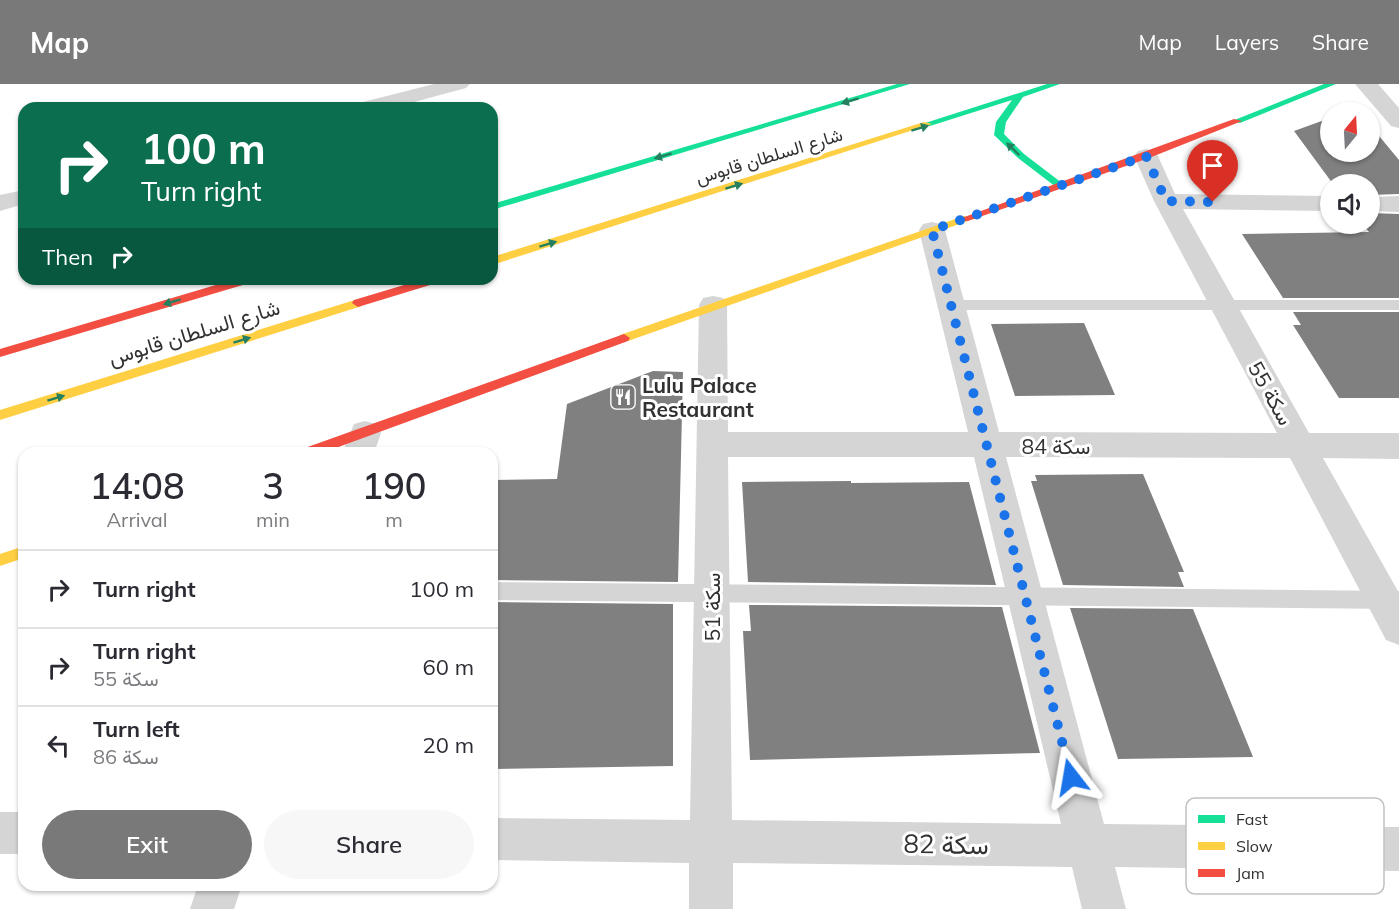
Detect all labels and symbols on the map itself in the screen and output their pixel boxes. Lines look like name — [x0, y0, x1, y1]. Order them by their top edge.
one-way arrow — [841, 97, 859, 106]
north arrow — [1320, 102, 1380, 162]
one-way arrow — [911, 122, 929, 132]
street label: شارع السلطان قابوس — [693, 123, 846, 190]
pin — [1187, 140, 1238, 202]
one-way arrow — [1006, 142, 1021, 156]
one-way arrow — [654, 152, 672, 161]
one-way arrow — [725, 181, 743, 190]
one-way arrow — [539, 239, 557, 248]
street label: شارع السلطان قابوس — [105, 294, 283, 372]
one-way arrow — [163, 298, 181, 307]
one-way arrow — [233, 334, 251, 344]
street label: سكة 55 — [1243, 357, 1299, 429]
place label: Lulu Palace Restaurant — [642, 372, 757, 422]
restaurant icon: Lulu Palace Restaurant — [608, 382, 638, 412]
one-way arrow — [47, 393, 65, 402]
street label: سكة 84 — [1022, 433, 1090, 459]
street label: سكة 51 — [699, 573, 725, 641]
position arrow — [1039, 745, 1103, 809]
legend — [1186, 798, 1384, 894]
text: Fast — [1236, 809, 1268, 829]
street label: سكة 82 — [903, 827, 989, 861]
text: Slow — [1236, 836, 1273, 856]
text: Jam — [1236, 863, 1265, 883]

